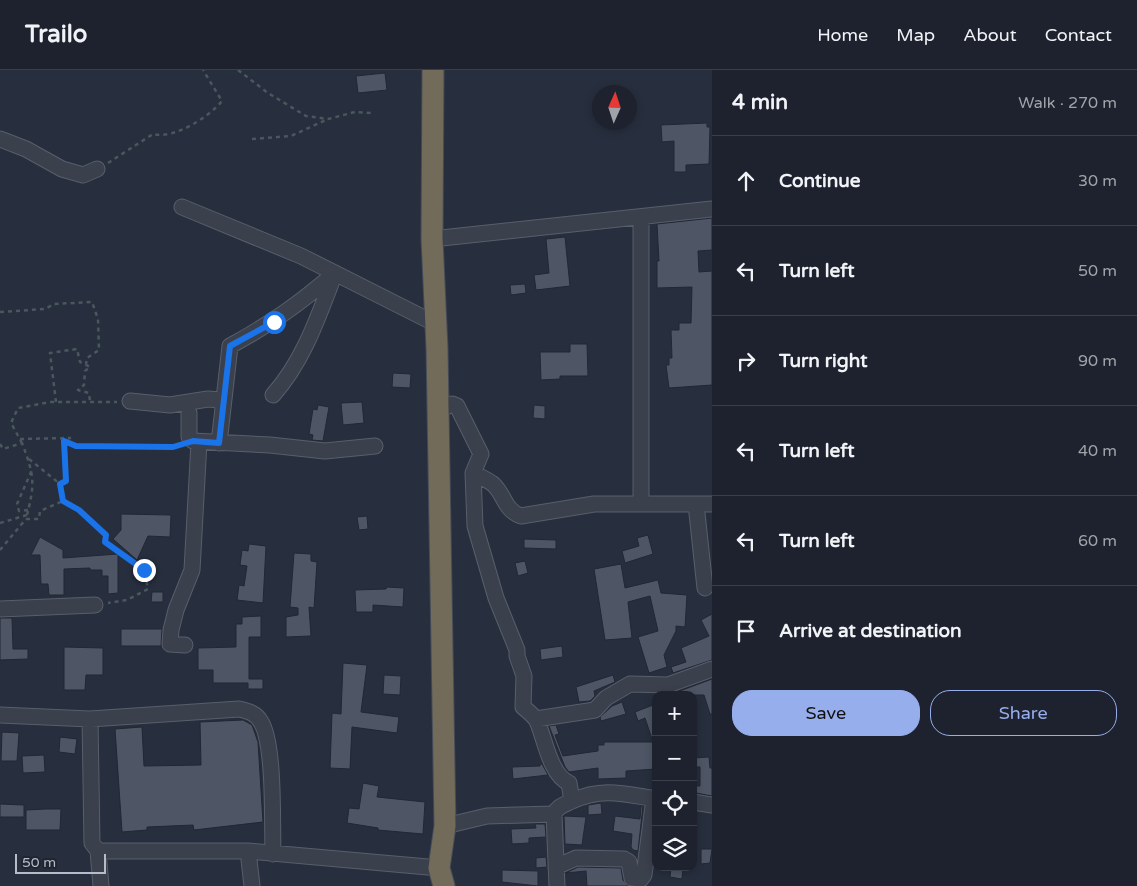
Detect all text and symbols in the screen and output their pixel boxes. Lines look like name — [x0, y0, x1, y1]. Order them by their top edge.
text: Trailo — [25, 20, 87, 49]
text: Home — [817, 24, 868, 46]
text: Map — [896, 24, 935, 46]
text: About — [963, 24, 1017, 46]
text: Contact — [1045, 24, 1112, 46]
north arrow — [592, 85, 637, 130]
text: 4 min — [732, 90, 788, 115]
text: Walk · 270 m — [1018, 93, 1117, 113]
icon: ahead — [732, 167, 760, 195]
text: Continue — [779, 170, 861, 192]
text: 30 m — [1078, 171, 1117, 191]
icon: left — [732, 257, 760, 285]
text: Turn left — [779, 260, 855, 282]
text: 50 m — [1078, 261, 1117, 281]
route start — [263, 311, 286, 334]
icon: right — [732, 347, 760, 375]
text: Turn right — [779, 350, 867, 372]
text: 90 m — [1078, 351, 1117, 371]
icon: left — [732, 437, 760, 465]
text: Turn left — [779, 440, 855, 462]
text: 40 m — [1078, 441, 1117, 461]
icon: left — [732, 527, 760, 555]
text: Turn left — [779, 530, 855, 552]
text: 60 m — [1078, 531, 1117, 551]
route end — [133, 559, 156, 582]
icon: arrive — [732, 617, 760, 645]
text: Arrive at destination — [779, 620, 962, 642]
button: Save — [732, 690, 920, 736]
button: Share — [930, 690, 1117, 736]
map controls — [652, 691, 697, 871]
button: + — [652, 691, 697, 736]
button: − — [652, 736, 697, 781]
button: locate — [652, 781, 697, 826]
button: layers — [652, 826, 697, 871]
scale bar — [15, 851, 106, 874]
text: 50 m — [22, 854, 56, 871]

